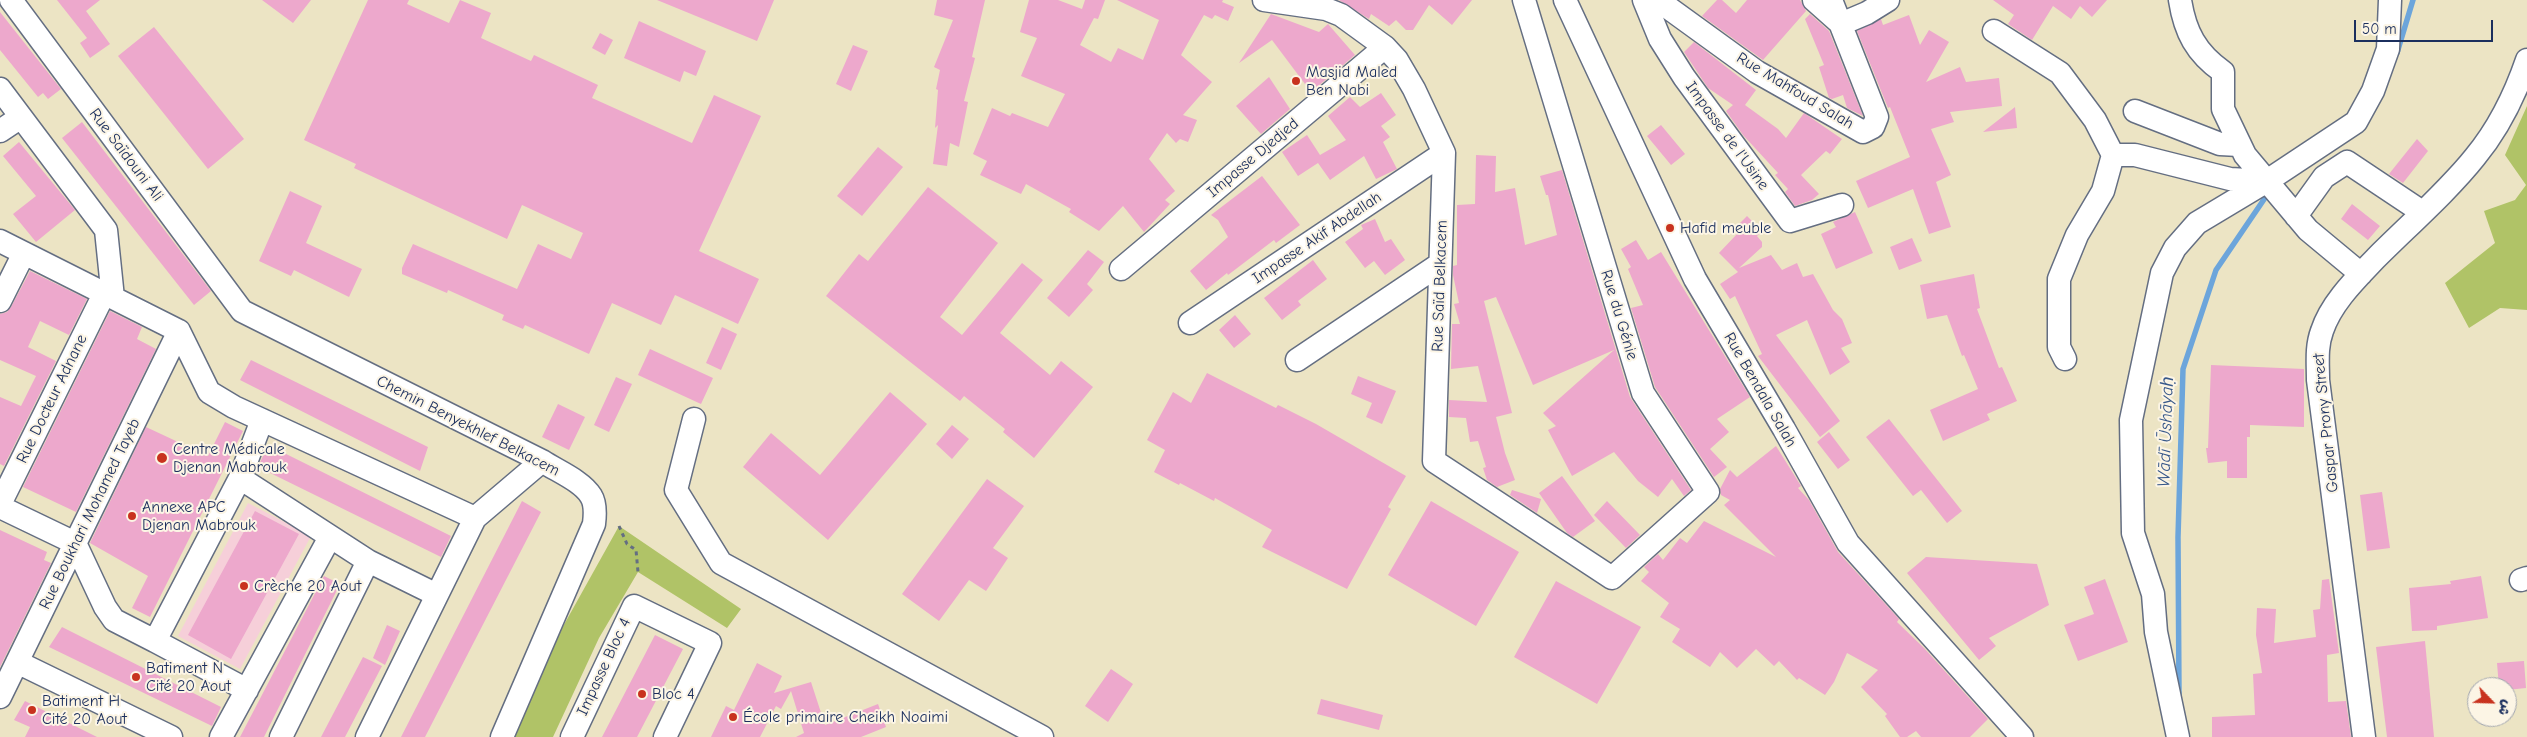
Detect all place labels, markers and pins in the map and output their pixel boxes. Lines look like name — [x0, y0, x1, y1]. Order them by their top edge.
place label: Masjid Maled Ben Nabi — [1306, 62, 1397, 100]
marker: Masjid Maled Ben Nabi — [1290, 75, 1302, 87]
place label: Hafid meuble — [1680, 218, 1771, 238]
marker: Hafid meuble — [1664, 222, 1676, 234]
place label: Centre Médicale Djenan Mabrouk — [173, 439, 287, 477]
marker: Centre Médicale Djenan Mabrouk — [155, 451, 169, 465]
place label: Annexe APC Djenan Mabrouk — [142, 497, 256, 535]
marker: Annexe APC Djenan Mabrouk — [126, 510, 138, 522]
place label: Crèche 20 Aout — [254, 576, 361, 596]
marker: Crèche 20 Aout — [238, 580, 250, 592]
place label: Batiment N Cité 20 Aout — [146, 658, 231, 696]
marker: Batiment N Cité 20 Aout — [130, 671, 142, 683]
place label: Bloc 4 — [652, 684, 695, 704]
marker: Bloc 4 — [636, 688, 648, 700]
place label: Batiment H Cité 20 Aout — [42, 691, 127, 729]
marker: Batiment H Cité 20 Aout — [26, 704, 38, 716]
place label: École primaire Cheikh Noaimi — [743, 707, 948, 727]
marker: École primaire Cheikh Noaimi — [727, 711, 739, 723]

